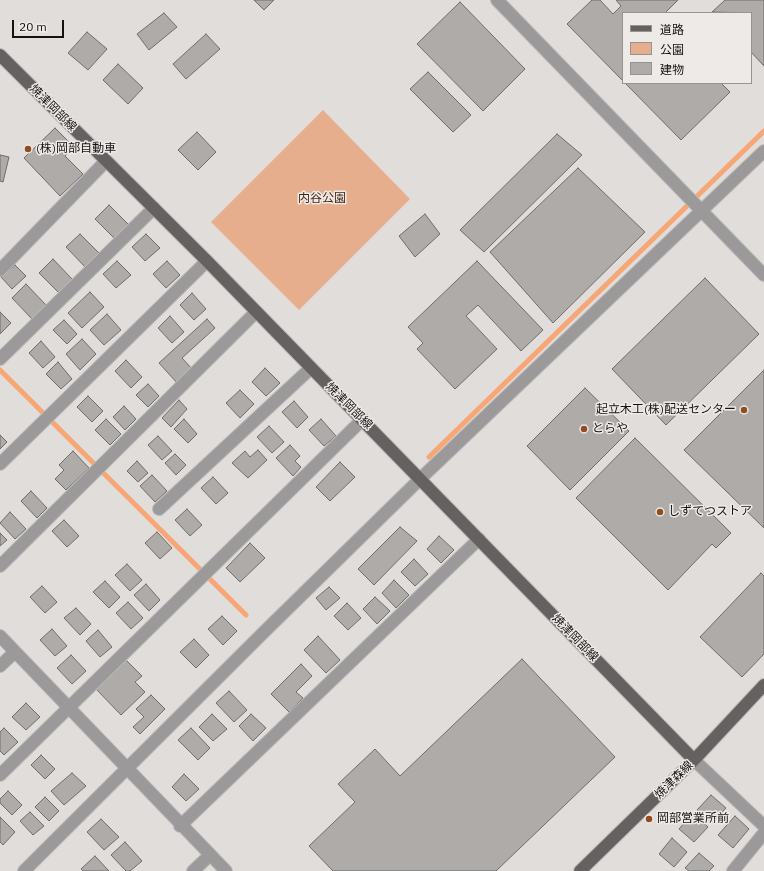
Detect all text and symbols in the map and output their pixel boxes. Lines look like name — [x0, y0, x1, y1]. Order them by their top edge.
scale bar — [14, 12, 66, 38]
legend — [622, 12, 752, 84]
text: 20 m — [19, 19, 47, 34]
text: 道路 — [660, 22, 684, 37]
text: 公園 — [660, 42, 684, 57]
text: 建物 — [660, 62, 684, 77]
street label: 焼津岡部線 — [27, 82, 79, 134]
place label: (株)岡部自動車 — [36, 142, 116, 156]
marker: (株)岡部自動車 — [23, 144, 33, 154]
park label: 内谷公園 — [298, 192, 346, 206]
street label: 焼津岡部線 — [323, 380, 375, 432]
place label: 起立木工(株)配送センター — [596, 403, 736, 417]
marker: 起立木工(株)配送センター — [739, 405, 749, 415]
place label: とらや — [592, 422, 628, 436]
marker: とらや — [579, 424, 589, 434]
place label: しずてつストア — [668, 505, 752, 519]
marker: しずてつストア — [655, 507, 665, 517]
street label: 焼津岡部線 — [549, 611, 601, 665]
street label: 焼津森線 — [652, 758, 696, 802]
place label: 岡部営業所前 — [657, 812, 729, 826]
marker: 岡部営業所前 — [644, 814, 654, 824]

